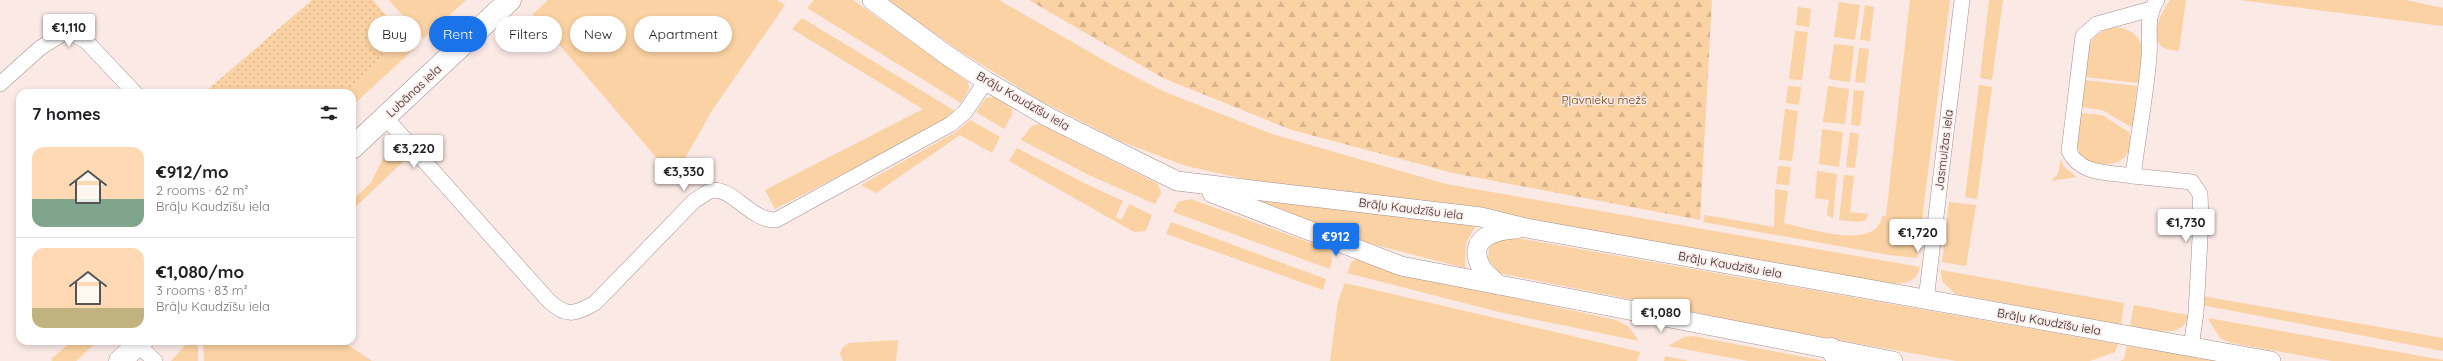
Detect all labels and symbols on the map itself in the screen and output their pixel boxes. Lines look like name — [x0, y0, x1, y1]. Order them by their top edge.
pin: €1,110 — [36, 14, 102, 48]
street label: Lubānas iela — [383, 61, 444, 120]
street label: Brāļu Kaudzīšu iela — [974, 68, 1073, 133]
park label: Pļavnieku mežs — [1561, 92, 1647, 107]
street label: Jasmuižas iela — [1931, 109, 1956, 191]
pin: €3,220 — [381, 135, 447, 169]
pin: €3,330 — [651, 158, 717, 192]
street label: Brāļu Kaudzīšu iela — [1358, 195, 1464, 222]
pin: €1,730 — [2153, 209, 2219, 243]
pin: €1,720 — [1885, 219, 1951, 253]
pin: €912 — [1312, 223, 1360, 257]
street label: Brāļu Kaudzīšu iela — [1677, 248, 1783, 281]
pin: €1,080 — [1628, 299, 1694, 333]
street label: Brāļu Kaudzīšu iela — [1996, 305, 2102, 338]

